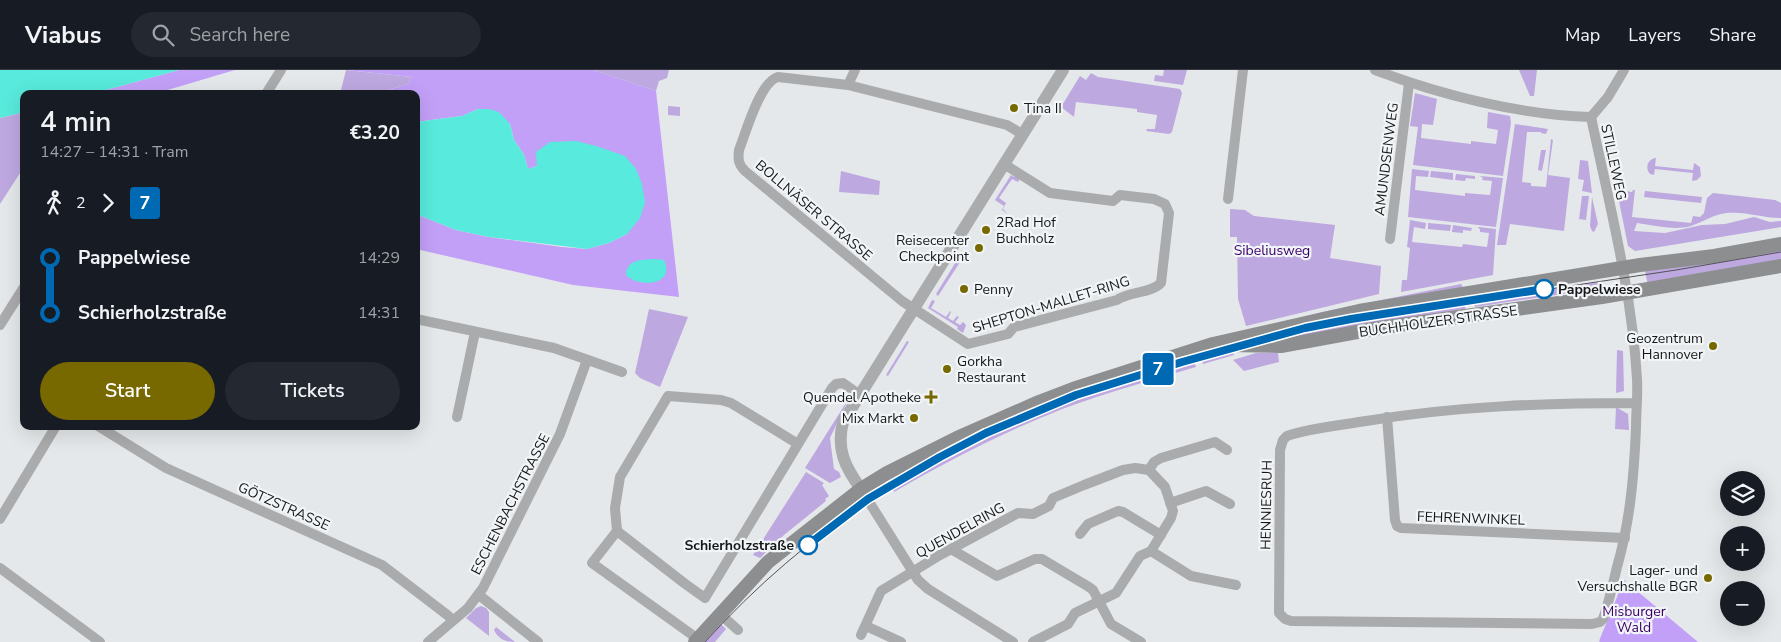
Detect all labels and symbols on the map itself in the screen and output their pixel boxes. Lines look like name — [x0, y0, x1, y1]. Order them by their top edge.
place label: Tina II — [1024, 99, 1062, 118]
street label: AMUNDSENWEG — [1370, 101, 1403, 217]
marker: Tina II — [1008, 102, 1020, 114]
street label: STILLEWEG — [1596, 122, 1631, 202]
street label: BOLLNÄSER STRASSE — [751, 156, 876, 265]
place label: 2Rad Hof Buchholz — [996, 213, 1056, 248]
marker: 2Rad Hof Buchholz — [980, 224, 992, 236]
place label: Reisecenter Checkpoint — [896, 231, 969, 266]
park label: Sibeliusweg — [1234, 241, 1310, 260]
marker: Reisecenter Checkpoint — [973, 242, 985, 254]
street label: SHEPTON-MALLET-RING — [970, 272, 1132, 337]
marker: Pappelwiese — [1534, 279, 1554, 299]
place label: Penny — [974, 280, 1014, 299]
place label: Pappelwiese — [1558, 280, 1641, 299]
marker: Penny — [958, 283, 970, 295]
street label: BUCHHOLZER STRASSE — [1358, 301, 1518, 342]
place label: Geozentrum Hannover — [1626, 329, 1703, 364]
marker: Geozentrum Hannover — [1707, 340, 1719, 352]
place label: Gorkha Restaurant — [957, 352, 1026, 387]
line badge: 7 — [1142, 353, 1174, 385]
marker: Gorkha Restaurant — [941, 363, 953, 375]
place label: Quendel Apotheke — [803, 388, 921, 407]
marker: Quendel Apotheke — [925, 391, 937, 403]
place label: Mix Markt — [842, 409, 904, 428]
marker: Mix Markt — [908, 412, 920, 424]
street label: ESCHENBACHSTRASSE — [467, 430, 554, 578]
street label: HENNIESRUH — [1256, 460, 1277, 550]
street label: GÖTZSTRASSE — [235, 478, 333, 535]
street label: QUENDELRING — [912, 498, 1008, 563]
street label: FEHRENWINKEL — [1417, 507, 1526, 530]
marker: Schierholzstraße — [798, 535, 818, 555]
place label: Schierholzstraße — [684, 536, 794, 555]
place label: Lager- und Versuchshalle BGR — [1576, 561, 1698, 596]
marker: Lager- und Versuchshalle BGR — [1702, 572, 1714, 584]
park label: Misburger Wald — [1602, 602, 1666, 637]

